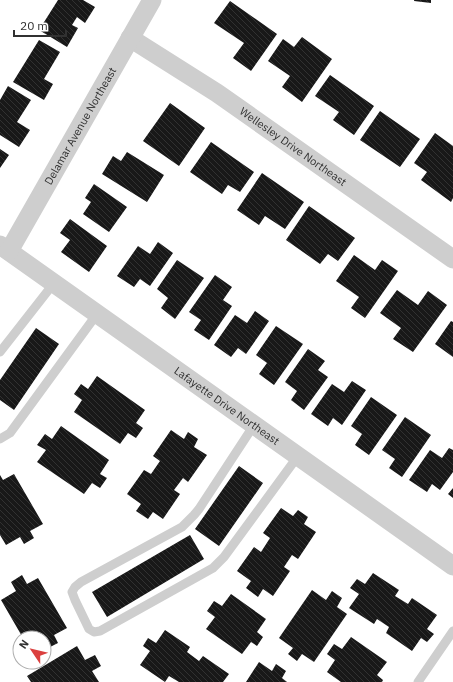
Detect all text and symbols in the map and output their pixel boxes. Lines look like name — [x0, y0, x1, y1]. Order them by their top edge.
scale bar — [14, 12, 66, 38]
text: 20 m — [20, 18, 48, 33]
street label: Delamar Avenue Northeast — [41, 64, 119, 187]
street label: Wellesley Drive Northeast — [237, 104, 349, 189]
street label: Lafayette Drive Northeast — [171, 364, 282, 448]
north arrow — [12, 630, 52, 670]
text: N — [16, 637, 32, 652]

